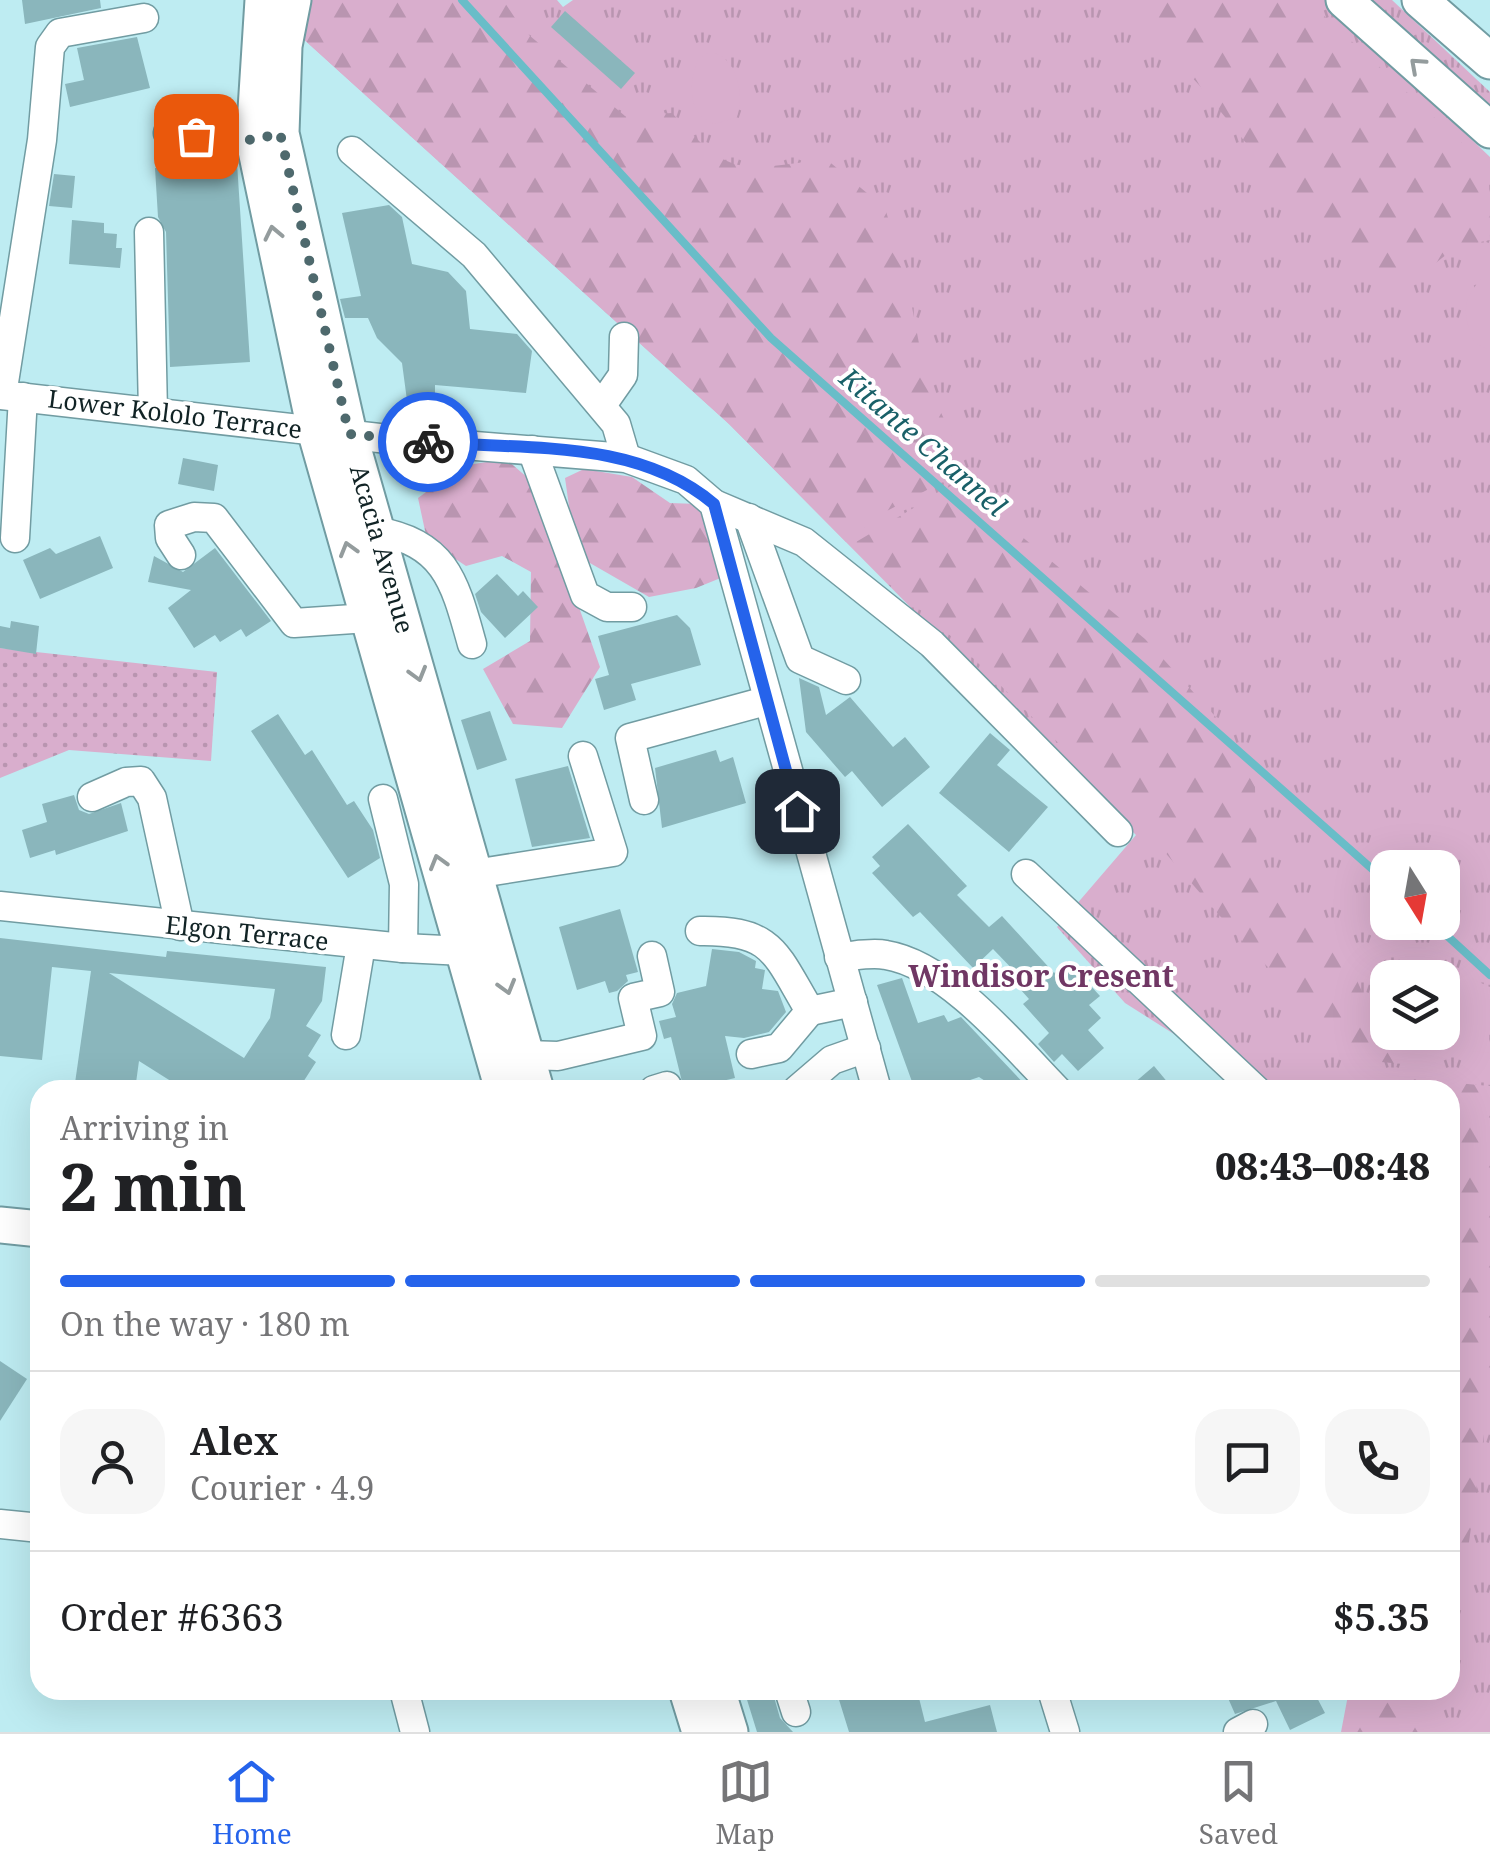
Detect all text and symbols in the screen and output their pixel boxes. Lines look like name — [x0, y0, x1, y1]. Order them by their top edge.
one-way arrow — [1410, 59, 1429, 77]
pin — [154, 94, 239, 179]
icon: bag — [169, 109, 224, 164]
one-way arrow — [264, 225, 285, 242]
water label: Kitante Channel — [831, 358, 1015, 525]
street label: Lower Kololo Terrace — [46, 381, 304, 445]
courier — [378, 392, 478, 492]
icon: bike — [401, 415, 456, 470]
street label: Acacia Avenue — [343, 461, 423, 637]
one-way arrow — [339, 542, 360, 559]
one-way arrow — [407, 665, 428, 682]
pin — [755, 769, 840, 854]
icon: home — [770, 784, 825, 839]
north arrow — [1370, 850, 1460, 940]
map controls — [1370, 850, 1460, 1050]
one-way arrow — [428, 854, 449, 871]
street label: Elgon Terrace — [164, 907, 330, 957]
district label: Windisor Cresent — [908, 955, 1174, 996]
button: layers — [1370, 960, 1460, 1050]
one-way arrow — [495, 978, 516, 995]
text: Arriving in — [60, 1106, 229, 1149]
text: 08:43–08:48 — [1215, 1139, 1430, 1191]
text: 2 min — [60, 1142, 247, 1230]
text: On the way · 180 m — [60, 1302, 350, 1345]
button: person — [60, 1409, 165, 1514]
button: chat — [1195, 1409, 1300, 1514]
button: phone — [1325, 1409, 1430, 1514]
text: Alex — [190, 1414, 278, 1466]
text: Courier · 4.9 — [190, 1466, 374, 1509]
text: Order #6363 — [60, 1590, 284, 1642]
text: $5.35 — [1333, 1590, 1430, 1642]
tab: Home — [212, 1754, 292, 1852]
tab: Map — [716, 1754, 775, 1852]
tab: Saved — [1199, 1754, 1278, 1852]

